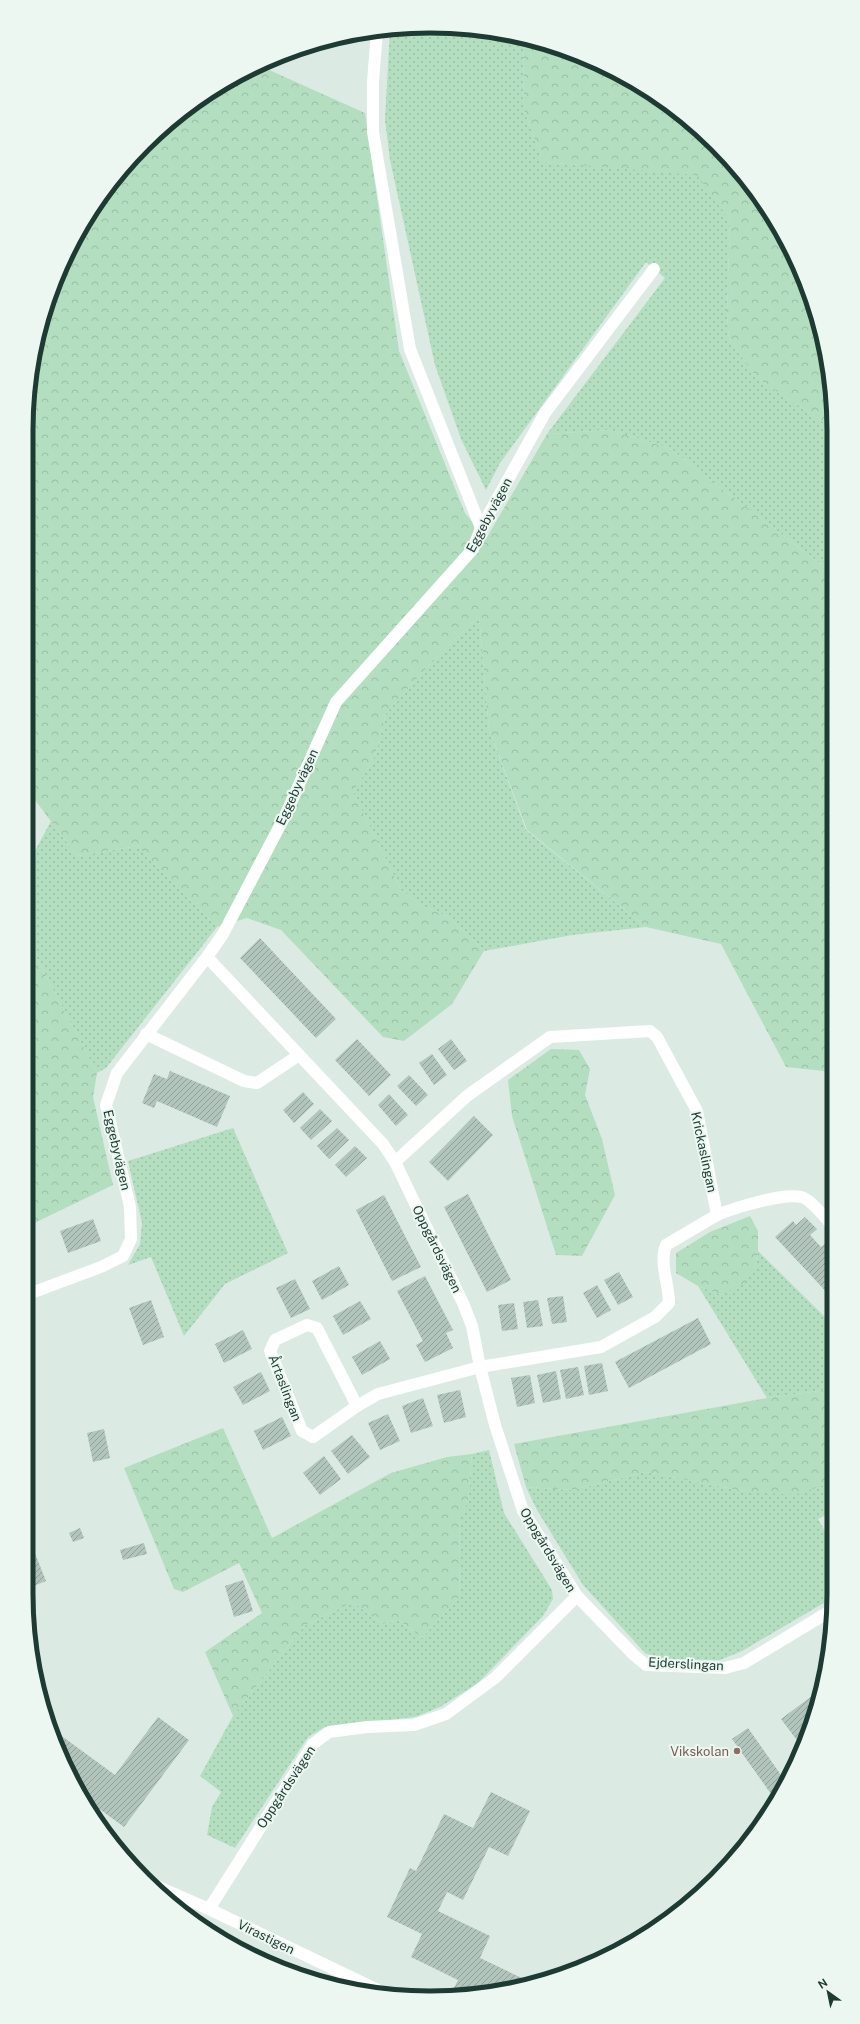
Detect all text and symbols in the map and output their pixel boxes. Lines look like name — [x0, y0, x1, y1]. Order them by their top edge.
street label: Eggebyvägen — [463, 475, 515, 555]
street label: Eggebyvägen — [273, 747, 321, 827]
street label: Eggebyvägen — [100, 1108, 134, 1192]
street label: Krickaslingan — [688, 1110, 720, 1194]
street label: Oppgårdsvägen — [409, 1203, 465, 1295]
street label: Årtaslingan — [265, 1352, 305, 1423]
street label: Oppgårdsvägen — [517, 1505, 579, 1595]
street label: Ejderslingan — [648, 1655, 724, 1673]
street label: Oppgårdsvägen — [254, 1743, 318, 1831]
place label: Vikskolan — [670, 1744, 729, 1759]
marker: Vikskolan — [732, 1746, 742, 1756]
street label: Virastigen — [235, 1917, 297, 1957]
north arrow — [808, 1972, 848, 2012]
text: N — [816, 1976, 829, 1991]

